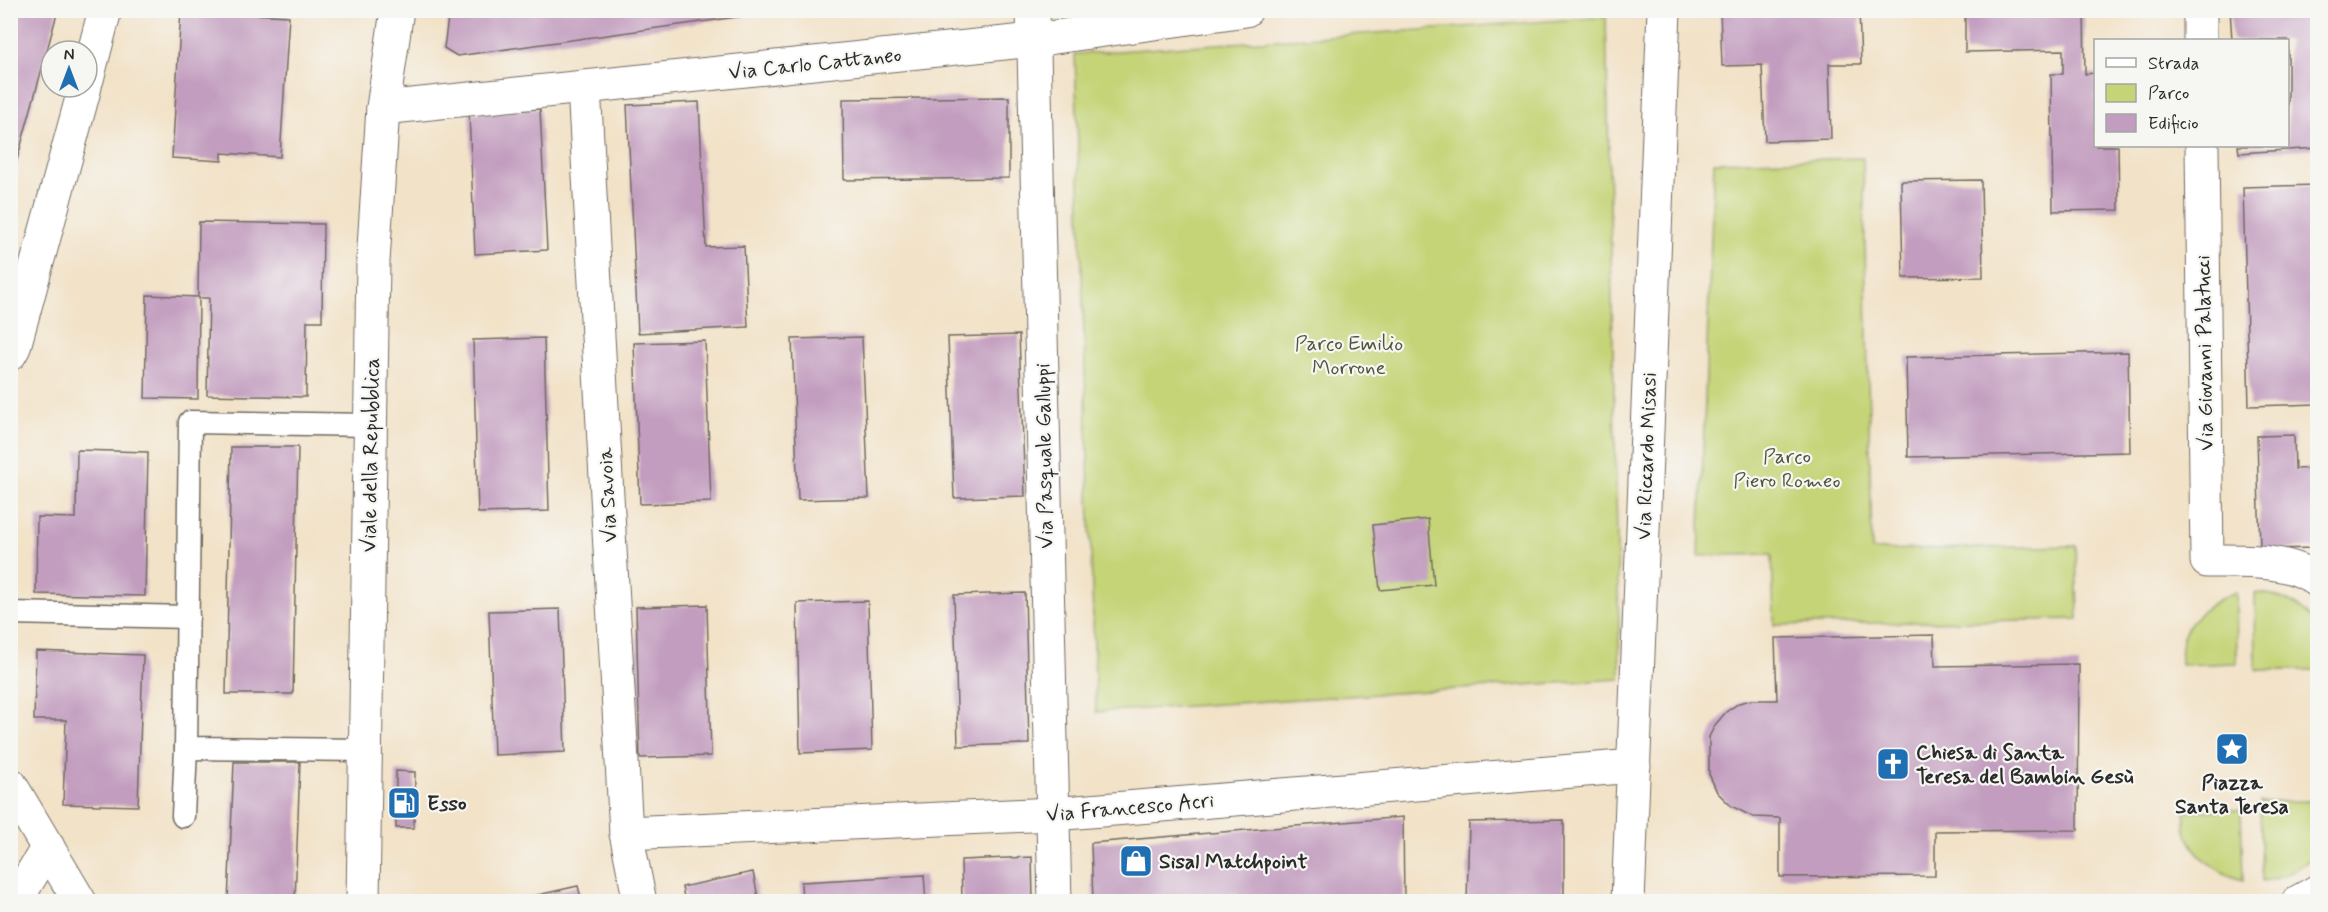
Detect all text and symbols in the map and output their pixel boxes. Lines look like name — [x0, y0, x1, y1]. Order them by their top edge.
north arrow — [39, 39, 99, 99]
legend — [2094, 39, 2289, 147]
street label: Via Carlo Cattaneo — [727, 41, 903, 87]
text: N — [64, 45, 74, 66]
text: Strada — [2148, 52, 2199, 76]
text: Parco — [2148, 82, 2189, 106]
text: Edificio — [2148, 112, 2199, 136]
street label: Via Giovanni Palatucci — [2189, 255, 2221, 451]
park label: Parco Emilio Morrone — [1295, 330, 1403, 382]
street label: Viale della Repubblica — [355, 357, 387, 553]
street label: Via Pasquale Galluppi — [1029, 363, 1061, 549]
street label: Via Riccardo Misasi — [1630, 372, 1664, 540]
park label: Parco Piero Romeo — [1733, 443, 1841, 495]
street label: Via Savoia — [592, 446, 624, 543]
place icon: Piazza Santa Teresa — [2214, 731, 2250, 767]
place label: Chiesa di Santa Teresa del Bambin Gesù — [1916, 739, 2134, 791]
church icon: Chiesa di Santa Teresa del Bambin Gesù — [1875, 746, 1911, 782]
place label: Piazza Santa Teresa — [2175, 769, 2289, 821]
fuel station icon: Esso — [386, 785, 422, 821]
street label: Via Francesco Acri — [1045, 787, 1215, 829]
place label: Esso — [427, 790, 467, 818]
shop icon: Sisal Matchpoint — [1118, 843, 1154, 879]
place label: Sisal Matchpoint — [1159, 848, 1307, 876]

